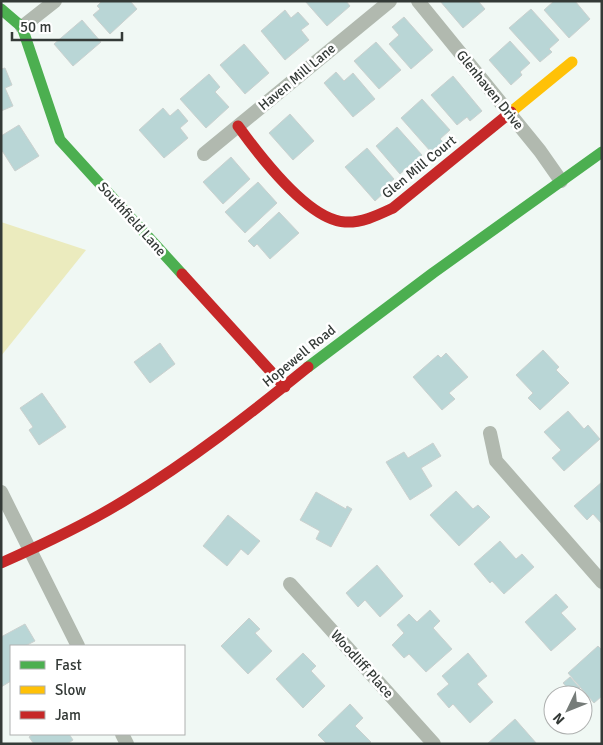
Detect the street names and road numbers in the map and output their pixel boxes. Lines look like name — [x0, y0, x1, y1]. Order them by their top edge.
street label: Haven Mill Lane — [255, 40, 339, 114]
street label: Glenhaven Drive — [453, 47, 527, 133]
street label: Glen Mill Court — [378, 132, 460, 202]
street label: Southfield Lane — [94, 178, 170, 260]
street label: Hopewell Road — [259, 321, 339, 391]
street label: Woodliff Place — [327, 626, 397, 702]

